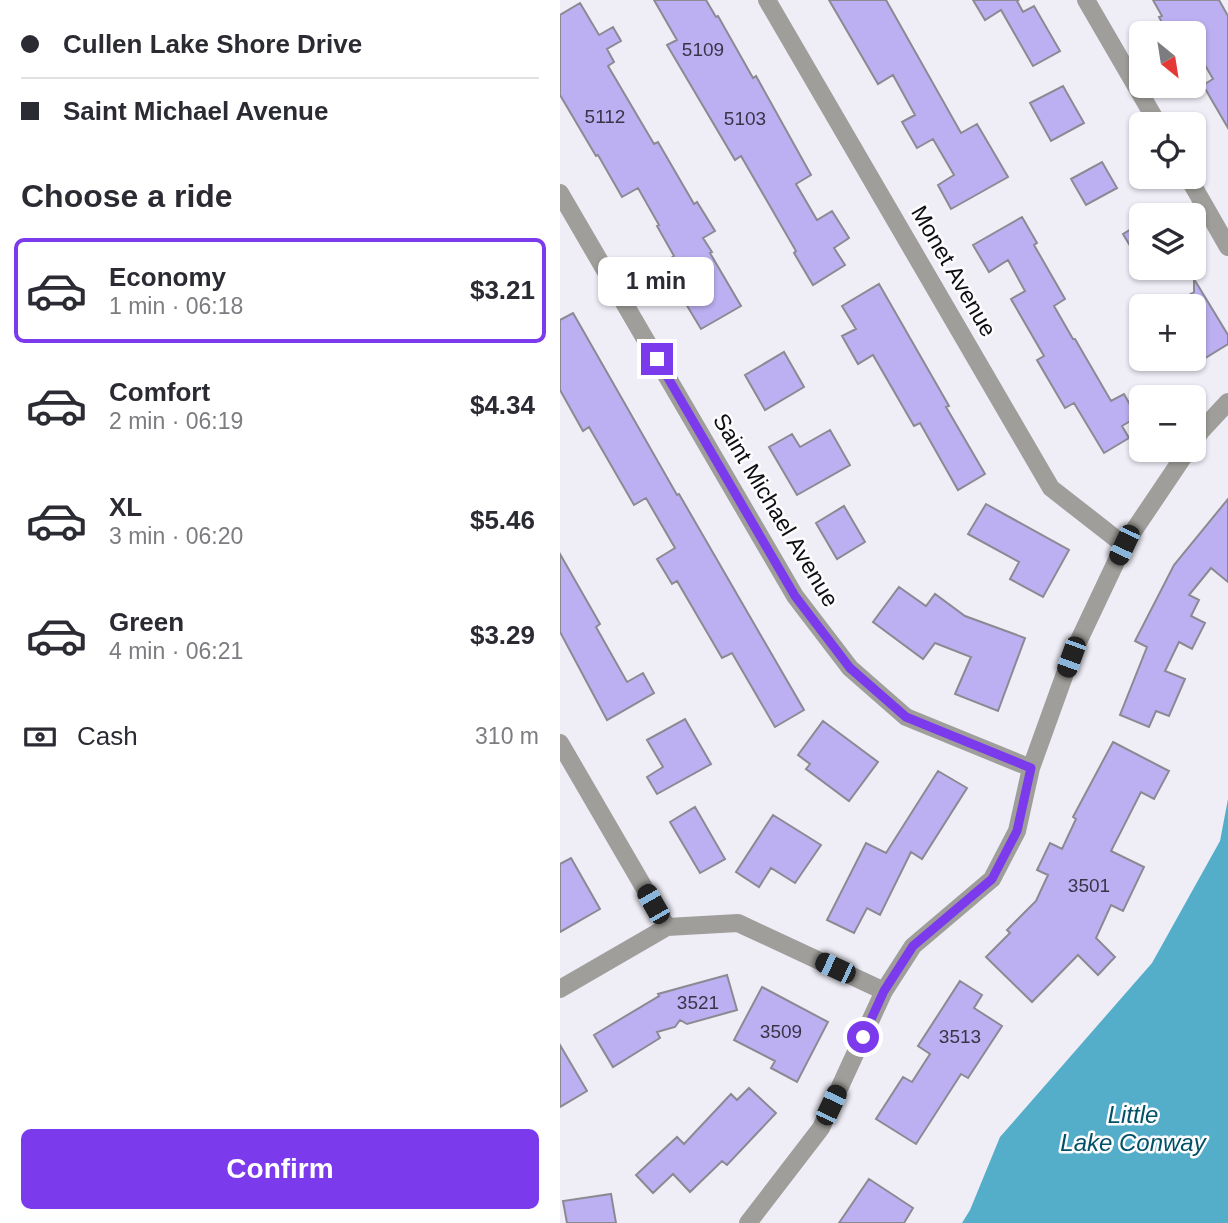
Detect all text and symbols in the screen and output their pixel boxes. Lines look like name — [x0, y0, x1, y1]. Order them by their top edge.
north arrow — [1129, 21, 1206, 98]
map controls — [1129, 21, 1206, 462]
text: Cullen Lake Shore Drive — [63, 29, 362, 59]
house number: 5109 — [682, 39, 724, 60]
text: Saint Michael Avenue — [63, 96, 328, 126]
house number: 5112 — [585, 106, 625, 127]
house number: 5103 — [724, 108, 766, 129]
button: locate — [1129, 112, 1206, 189]
text: Choose a ride — [21, 178, 233, 214]
street label: Monet Avenue — [906, 201, 1002, 341]
button: layers — [1129, 203, 1206, 280]
callout: 1 min — [599, 258, 715, 306]
icon: car — [25, 259, 88, 322]
text: Economy — [109, 262, 226, 292]
text: 1 min — [626, 268, 686, 294]
text: $3.21 — [470, 275, 535, 305]
text: 1 min · 06:18 — [109, 293, 243, 319]
button: + — [1129, 294, 1206, 371]
route end — [641, 343, 673, 375]
icon: car — [25, 374, 88, 437]
text: Comfort — [109, 377, 210, 407]
button: − — [1129, 385, 1206, 462]
text: $4.34 — [470, 390, 535, 420]
text: 2 min · 06:19 — [109, 408, 243, 434]
street label: Saint Michael Avenue — [708, 409, 844, 611]
icon: car — [25, 489, 88, 552]
text: XL — [109, 492, 142, 522]
text: $5.46 — [470, 505, 535, 535]
car — [1106, 522, 1143, 568]
text: 3 min · 06:20 — [109, 523, 243, 549]
icon: car — [25, 604, 88, 667]
text: Green — [109, 607, 184, 637]
text: $3.29 — [470, 620, 535, 650]
car — [1054, 634, 1089, 680]
text: 4 min · 06:21 — [109, 638, 243, 664]
icon: cash — [21, 718, 59, 756]
text: Cash — [77, 721, 138, 751]
text: 310 m — [475, 723, 539, 749]
house number: 3501 — [1068, 875, 1110, 896]
car — [634, 881, 673, 927]
car — [812, 950, 859, 986]
house number: 3521 — [677, 992, 719, 1013]
house number: 3509 — [760, 1021, 802, 1042]
route start — [847, 1021, 879, 1053]
house number: 3513 — [939, 1026, 981, 1047]
car — [813, 1082, 850, 1128]
water label: Little Lake Conway — [1060, 1101, 1208, 1156]
button: Confirm — [21, 1129, 539, 1209]

